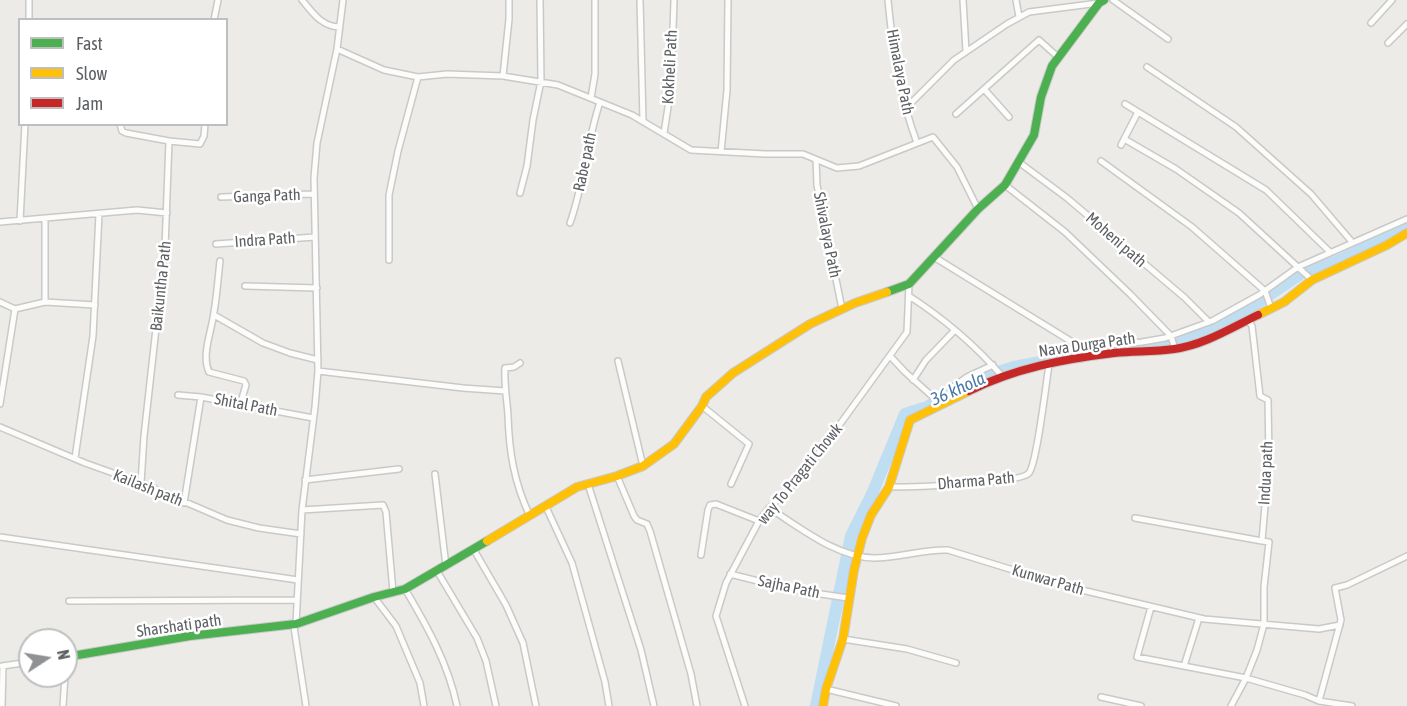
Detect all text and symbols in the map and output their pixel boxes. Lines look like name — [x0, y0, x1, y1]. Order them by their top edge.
legend — [18, 18, 228, 126]
street label: Himalaya Path — [882, 27, 918, 117]
street label: Kokheli Path — [658, 29, 682, 105]
text: Fast — [76, 33, 103, 54]
text: Slow — [76, 63, 107, 84]
text: Jam — [76, 93, 103, 114]
street label: Rabe path — [569, 131, 601, 193]
street label: Ganga Path — [233, 185, 301, 207]
street label: Shivalaya Path — [809, 190, 845, 280]
street label: Moheni path — [1082, 208, 1150, 272]
street label: Indra Path — [234, 228, 296, 252]
street label: Baikuntha Path — [147, 240, 175, 332]
street label: Nava Durga Path — [1037, 329, 1137, 361]
water label: 36 khola — [927, 367, 989, 411]
street label: Shital Path — [213, 389, 279, 421]
street label: way To Pragati Chowk — [753, 420, 847, 528]
street label: Indua path — [1255, 440, 1277, 506]
street label: Kailash path — [110, 465, 186, 511]
street label: Dharma Path — [937, 468, 1015, 494]
street label: Kunwar Path — [1010, 561, 1086, 599]
street label: Sajha Path — [756, 571, 822, 603]
street label: Sharshati path — [135, 611, 223, 641]
north arrow — [18, 628, 78, 688]
text: N — [54, 648, 73, 661]

